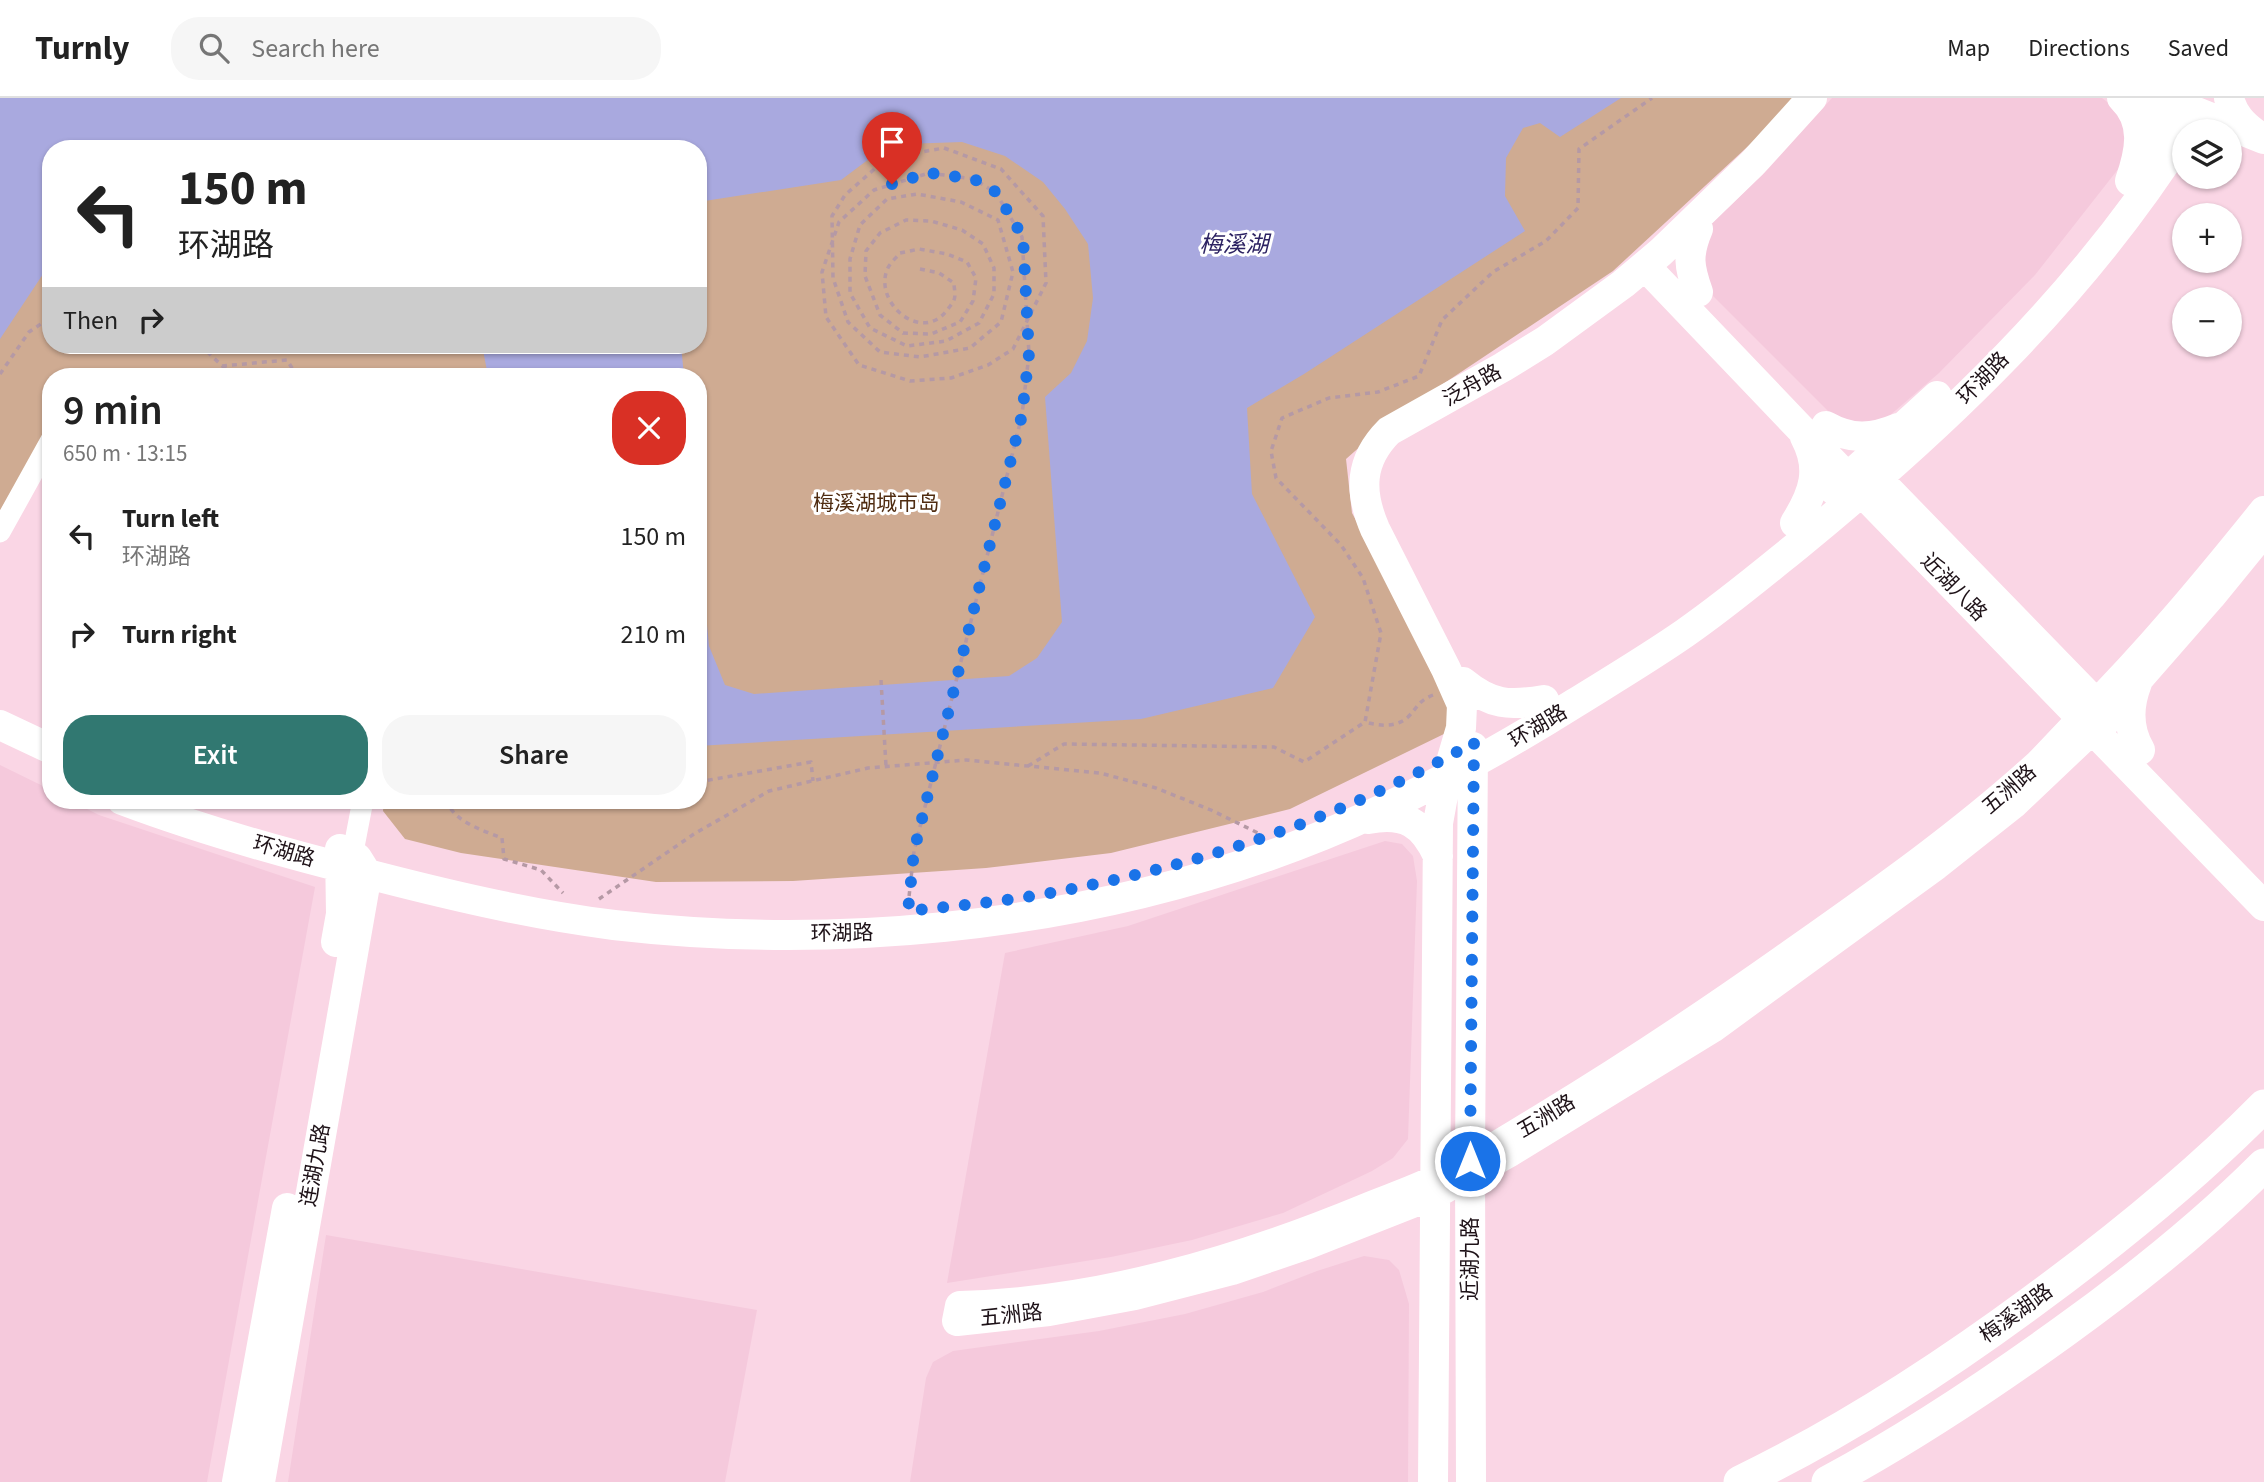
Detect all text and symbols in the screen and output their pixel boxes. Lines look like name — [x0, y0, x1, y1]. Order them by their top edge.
search box — [171, 17, 661, 80]
text: Turnly — [35, 25, 129, 72]
icon: search — [195, 29, 233, 67]
text: Search here — [251, 30, 380, 67]
text: Map — [1947, 31, 1990, 66]
text: Directions — [2028, 31, 2130, 66]
text: Saved — [2168, 31, 2229, 66]
pin — [862, 112, 922, 184]
map controls — [2172, 119, 2242, 357]
button: layers — [2172, 119, 2242, 189]
icon: arrive — [873, 123, 911, 161]
text: 150 m — [178, 154, 307, 224]
icon: left — [63, 168, 154, 259]
button: + — [2172, 203, 2242, 273]
text: 环湖路 — [178, 223, 274, 269]
water label: 梅溪湖 — [1200, 228, 1272, 261]
button: − — [2172, 287, 2242, 357]
icon: right — [132, 301, 170, 339]
text: Then — [63, 302, 118, 339]
street label: 环湖路 — [1950, 345, 2016, 411]
street label: 泛舟路 — [1437, 357, 1507, 413]
text: 9 min — [63, 381, 163, 441]
button: close — [612, 391, 686, 465]
text: 650 m · 13:15 — [63, 437, 187, 470]
park label: 梅溪湖城市岛 — [813, 488, 939, 518]
text: Turn left — [122, 500, 219, 537]
icon: left — [63, 517, 101, 555]
text: 150 m — [620, 518, 686, 555]
text: 环湖路 — [122, 540, 191, 573]
street label: 近湖八路 — [1914, 546, 1994, 628]
icon: right — [63, 615, 101, 653]
text: Turn right — [122, 616, 237, 653]
text: 210 m — [620, 616, 686, 653]
street label: 环湖路 — [1503, 697, 1573, 755]
button: Exit — [63, 715, 368, 795]
button: Share — [382, 715, 686, 795]
street label: 五洲路 — [1975, 757, 2043, 821]
street label: 环湖路 — [250, 828, 318, 874]
street label: 环湖路 — [810, 917, 874, 949]
street label: 五洲路 — [1511, 1087, 1581, 1145]
street label: 连湖九路 — [293, 1121, 337, 1209]
position arrow — [1433, 1124, 1507, 1198]
street label: 近湖九路 — [1455, 1217, 1485, 1301]
street label: 梅溪湖路 — [1973, 1276, 2059, 1350]
street label: 五洲路 — [978, 1297, 1044, 1333]

